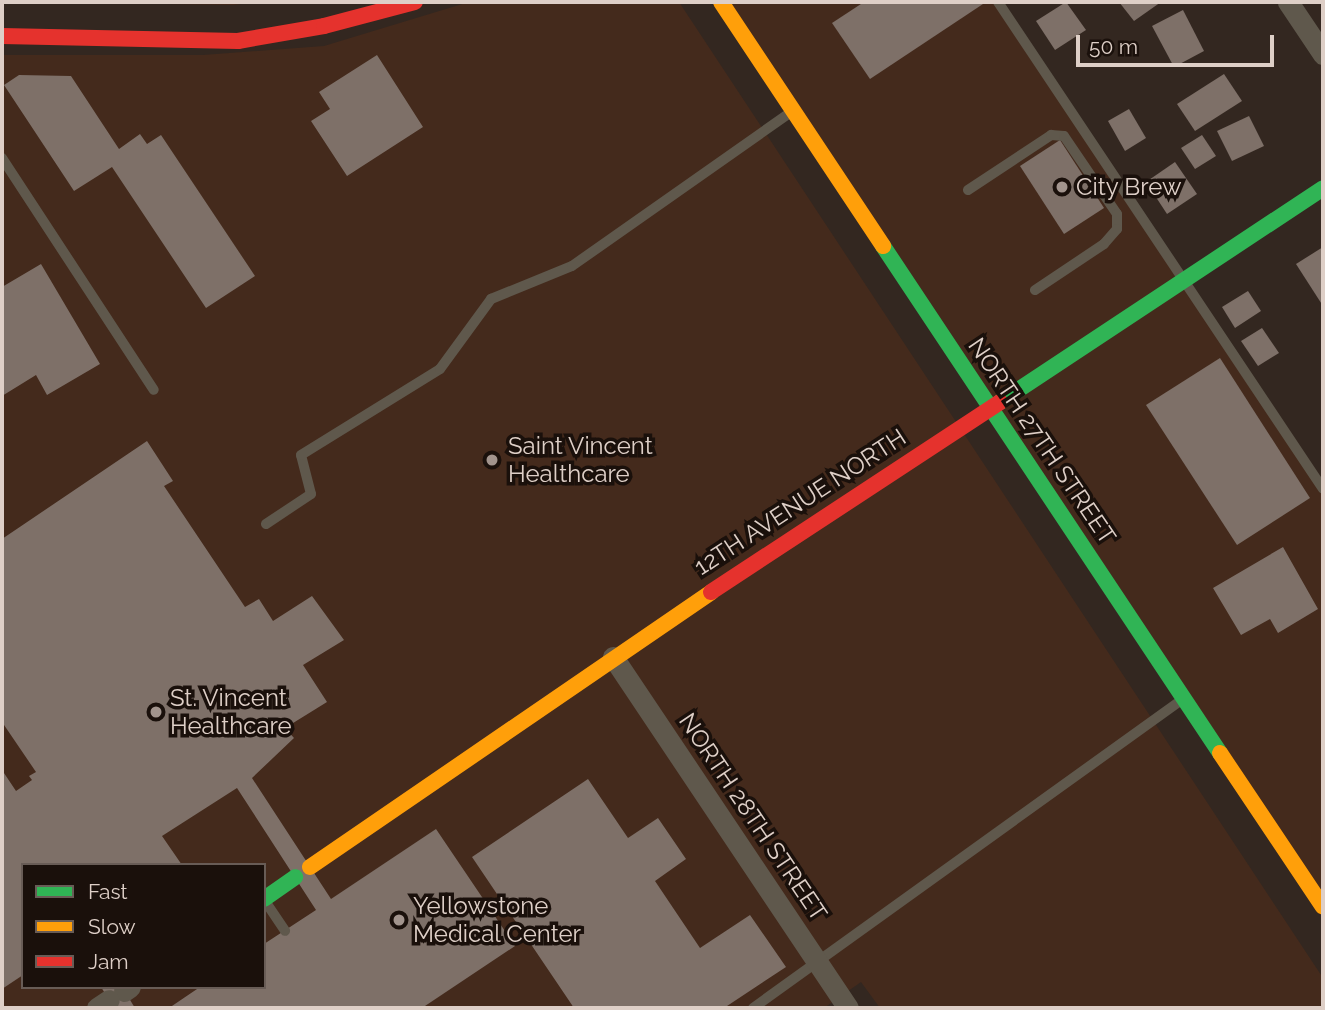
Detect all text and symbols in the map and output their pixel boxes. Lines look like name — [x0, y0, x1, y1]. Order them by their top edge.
scale bar — [1080, 21, 1278, 65]
text: 50 m — [1089, 34, 1138, 59]
place label: City Brew — [1076, 173, 1182, 201]
marker: City Brew — [1054, 179, 1070, 195]
street label: NORTH 27TH STREET — [962, 332, 1122, 550]
street label: 12TH AVENUE NORTH — [688, 423, 912, 581]
place label: Saint Vincent Healthcare — [508, 432, 653, 488]
marker: Saint Vincent Healthcare — [482, 450, 502, 470]
place label: St. Vincent Healthcare — [170, 684, 292, 740]
marker: St. Vincent Healthcare — [148, 704, 164, 720]
street label: NORTH 28TH STREET — [673, 708, 833, 926]
legend — [21, 863, 266, 989]
text: Fast — [88, 879, 128, 904]
place label: Yellowstone Medical Center — [413, 892, 582, 948]
marker: Yellowstone Medical Center — [391, 912, 407, 928]
text: Slow — [88, 914, 136, 939]
text: Jam — [88, 949, 129, 974]

